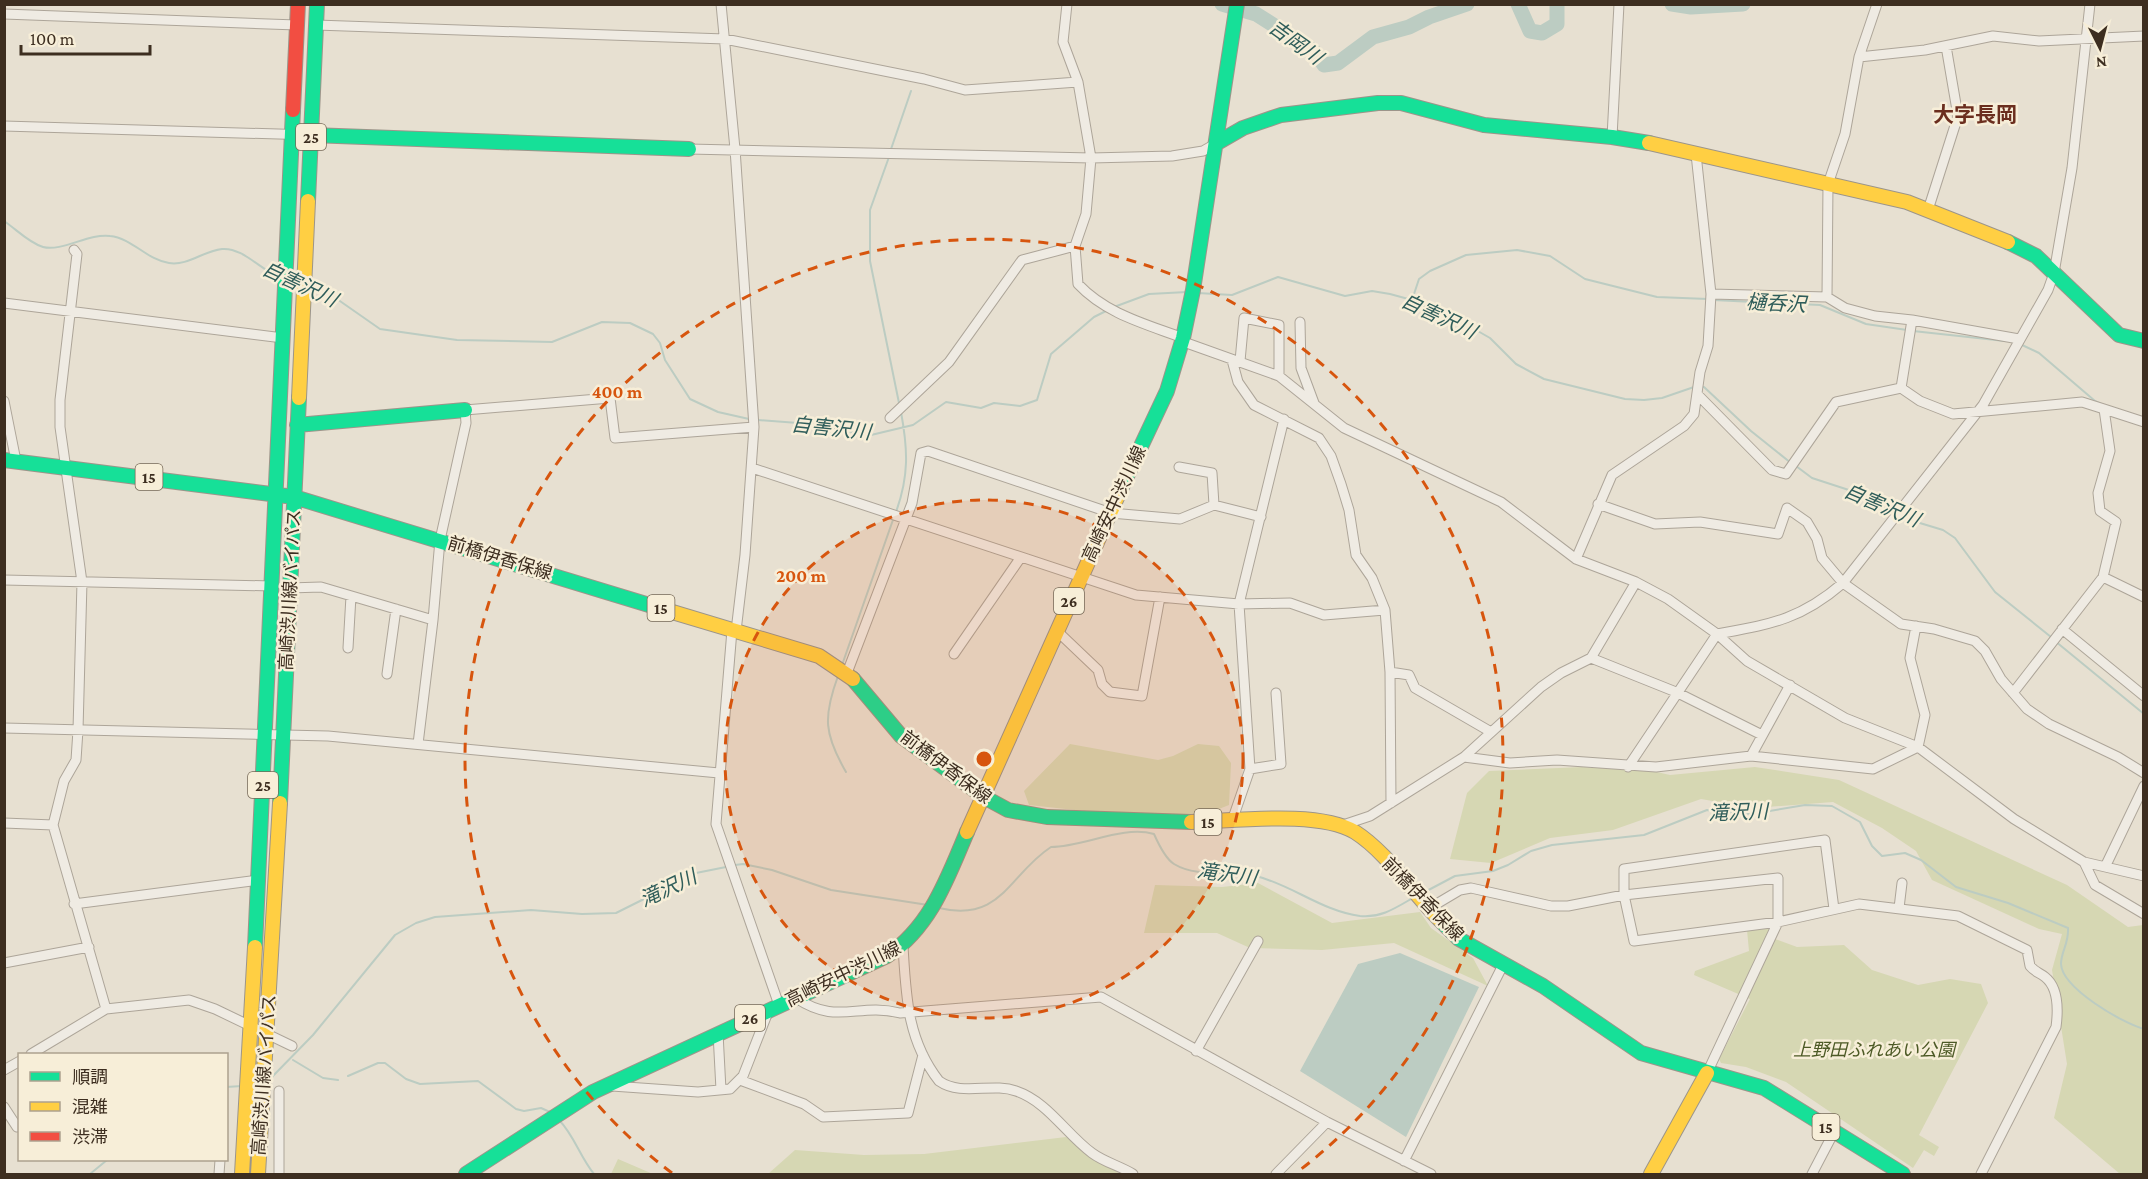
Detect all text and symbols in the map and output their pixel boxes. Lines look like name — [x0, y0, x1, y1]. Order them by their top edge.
water label: 吉岡川 — [1265, 15, 1328, 70]
scale bar — [21, 18, 150, 56]
north arrow — [2070, 18, 2130, 78]
text: 100 m — [30, 29, 75, 49]
text: N — [2095, 53, 2108, 71]
district label: 大字長岡 — [1933, 103, 2017, 127]
road number: 25 — [296, 124, 326, 150]
water label: 自害沢川 — [259, 257, 343, 312]
water label: 自害沢川 — [1398, 289, 1482, 344]
water label: 樋呑沢 — [1745, 290, 1810, 316]
text: 400 m — [592, 382, 643, 402]
water label: 自害沢川 — [790, 413, 874, 443]
street label: 高崎安中渋川線 — [1078, 443, 1150, 565]
road number: 15 — [136, 464, 162, 490]
water label: 自害沢川 — [1841, 479, 1925, 532]
street label: 高崎渋川線バイパス — [276, 509, 304, 671]
street label: 前橋伊香保線 — [445, 533, 555, 583]
text: 200 m — [776, 566, 827, 586]
road number: 26 — [1054, 588, 1084, 614]
road number: 15 — [648, 595, 674, 621]
street label: 前橋伊香保線 — [897, 727, 995, 807]
centre of rings — [974, 749, 994, 769]
road number: 25 — [248, 772, 278, 798]
water label: 滝沢川 — [1708, 800, 1770, 824]
road number: 15 — [1194, 809, 1222, 835]
street label: 前橋伊香保線 — [1378, 853, 1468, 945]
water label: 滝沢川 — [1196, 859, 1260, 889]
water label: 滝沢川 — [636, 865, 702, 911]
street label: 高崎安中渋川線 — [782, 937, 904, 1011]
street label: 高崎渋川線バイパス — [248, 994, 280, 1156]
road number: 26 — [735, 1005, 765, 1031]
park label: 上野田ふれあい公園 — [1793, 1040, 1958, 1060]
legend — [18, 1053, 228, 1161]
text: 順調 — [72, 1067, 108, 1087]
text: 混雑 — [72, 1097, 108, 1117]
road number: 15 — [1812, 1114, 1840, 1140]
text: 渋滞 — [72, 1127, 108, 1147]

